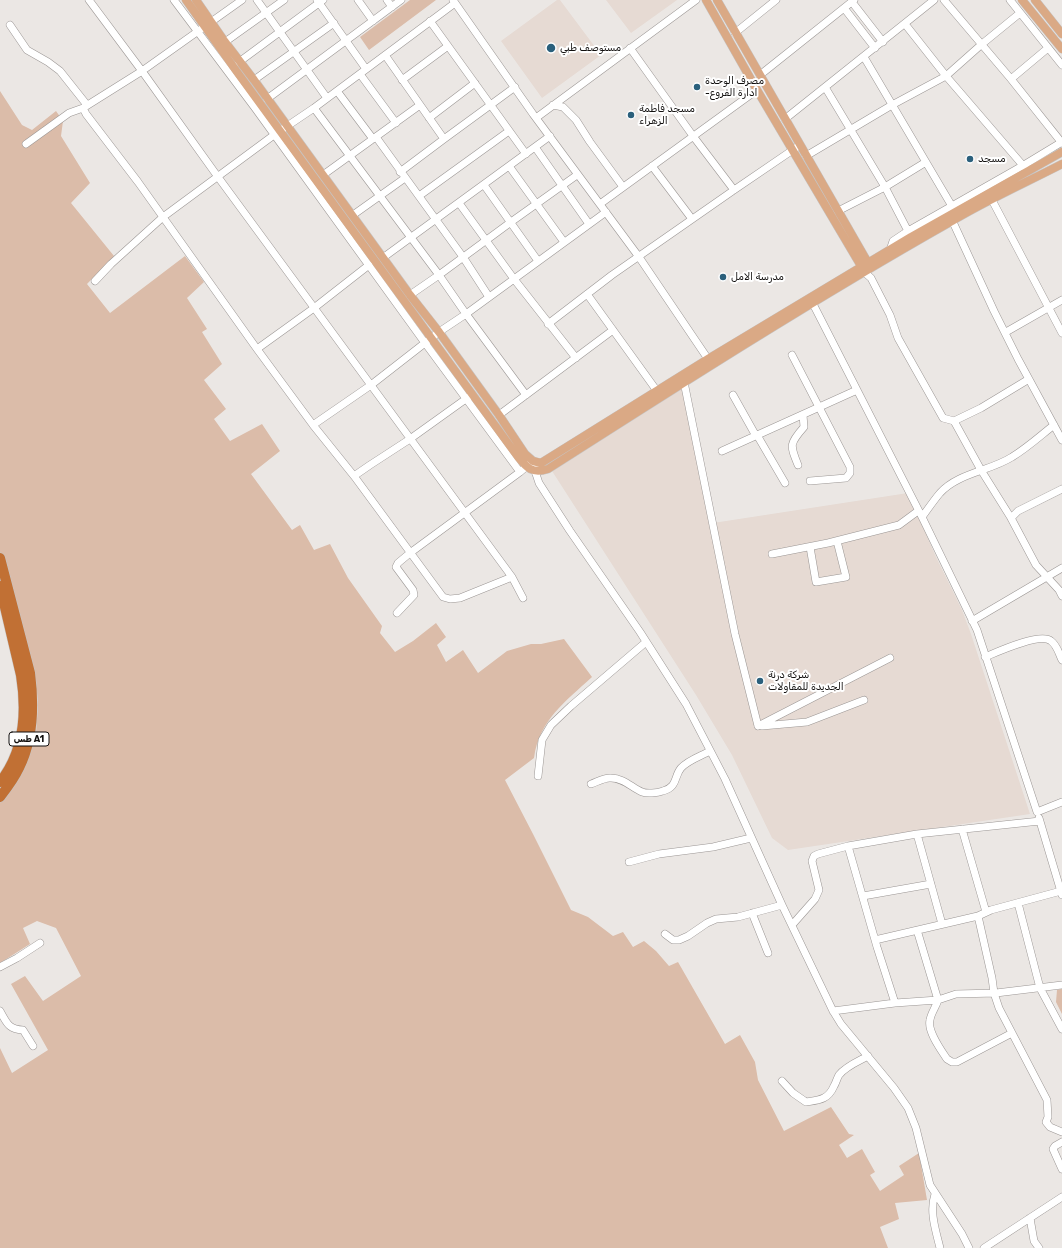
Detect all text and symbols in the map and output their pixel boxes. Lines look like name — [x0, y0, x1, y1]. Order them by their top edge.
marker: مستوصف طبي — [545, 42, 557, 54]
place label: مستوصف طبي — [560, 42, 621, 54]
place label: مصرف الوحدة -ادارة الفروع — [705, 75, 764, 98]
marker: مصرف الوحدة -ادارة الفروع — [692, 82, 702, 92]
place label: مسجد فاطمة الزهراء — [639, 103, 695, 126]
marker: مسجد فاطمة الزهراء — [626, 110, 636, 120]
place label: مسجد — [978, 153, 1006, 165]
marker: مسجد — [965, 154, 975, 164]
place label: مدرسة الامل — [731, 271, 784, 283]
marker: مدرسة الامل — [718, 272, 728, 282]
place label: شركة درنة الجديدة للمقاولات — [768, 669, 844, 692]
marker: شركة درنة الجديدة للمقاولات — [755, 676, 765, 686]
road number: طس A1 — [9, 732, 49, 746]

